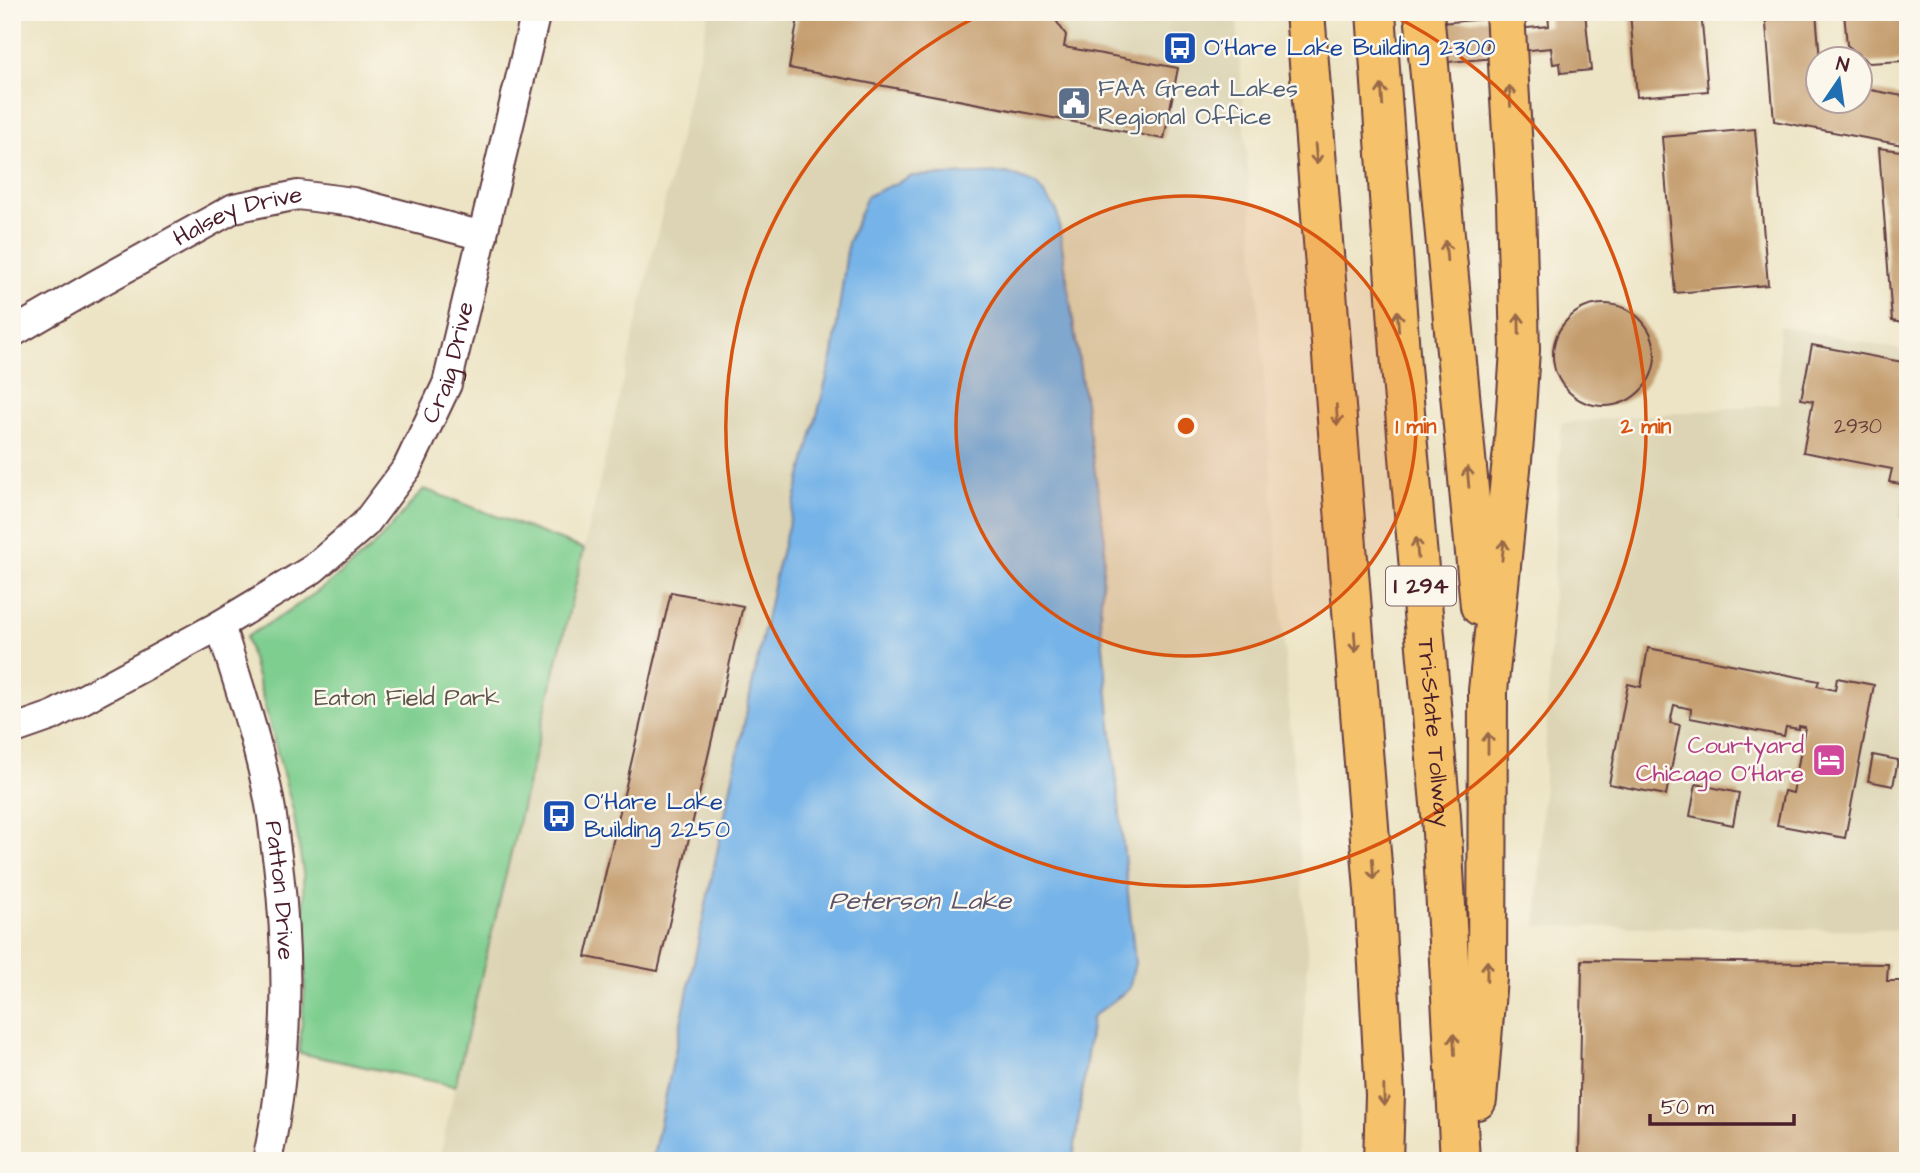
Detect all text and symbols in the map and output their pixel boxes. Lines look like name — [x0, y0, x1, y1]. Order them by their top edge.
bus stop icon: O'Hare Lake Building 2300 — [1161, 29, 1199, 67]
place label: O'Hare Lake Building 2300 — [1204, 31, 1496, 66]
north arrow — [1804, 46, 1874, 116]
text: N — [1834, 50, 1851, 79]
place label: FAA Great Lakes Regional Office — [1098, 72, 1298, 135]
one-way arrow — [1375, 83, 1388, 106]
public building icon: FAA Great Lakes Regional Office — [1055, 84, 1093, 122]
one-way arrow — [1504, 85, 1517, 108]
one-way arrow — [1310, 142, 1323, 164]
street label: Halsey Drive — [167, 178, 305, 255]
one-way arrow — [1439, 240, 1452, 262]
street label: Craig Drive — [414, 298, 483, 429]
one-way arrow — [1391, 310, 1404, 333]
one-way arrow — [1513, 312, 1526, 335]
one-way arrow — [1331, 404, 1344, 426]
text: 1 min — [1395, 412, 1437, 441]
text: 2 min — [1620, 412, 1672, 441]
house number: 2930 — [1834, 412, 1882, 441]
centre of rings — [1174, 414, 1198, 438]
one-way arrow — [1461, 466, 1474, 489]
one-way arrow — [1410, 537, 1423, 560]
one-way arrow — [1497, 540, 1510, 562]
road number: I 294 — [1386, 566, 1456, 606]
one-way arrow — [1349, 630, 1362, 653]
street label: Tri-State Tollway — [1408, 637, 1459, 828]
park label: Eaton Field Park — [314, 681, 500, 715]
place label: Courtyard Chicago O'Hare — [1636, 729, 1804, 792]
one-way arrow — [1481, 732, 1495, 755]
hotel icon: Courtyard Chicago O'Hare — [1810, 741, 1848, 779]
place label: O'Hare Lake Building 2250 — [584, 785, 730, 848]
bus stop icon: O'Hare Lake Building 2250 — [540, 797, 578, 835]
street label: Patton Drive — [256, 819, 302, 961]
one-way arrow — [1367, 857, 1380, 880]
water label: Peterson Lake — [829, 883, 1013, 919]
one-way arrow — [1480, 959, 1493, 982]
one-way arrow — [1447, 1032, 1460, 1055]
scale bar — [1650, 1082, 1794, 1126]
one-way arrow — [1378, 1084, 1391, 1107]
text: 50 m — [1661, 1093, 1715, 1122]

